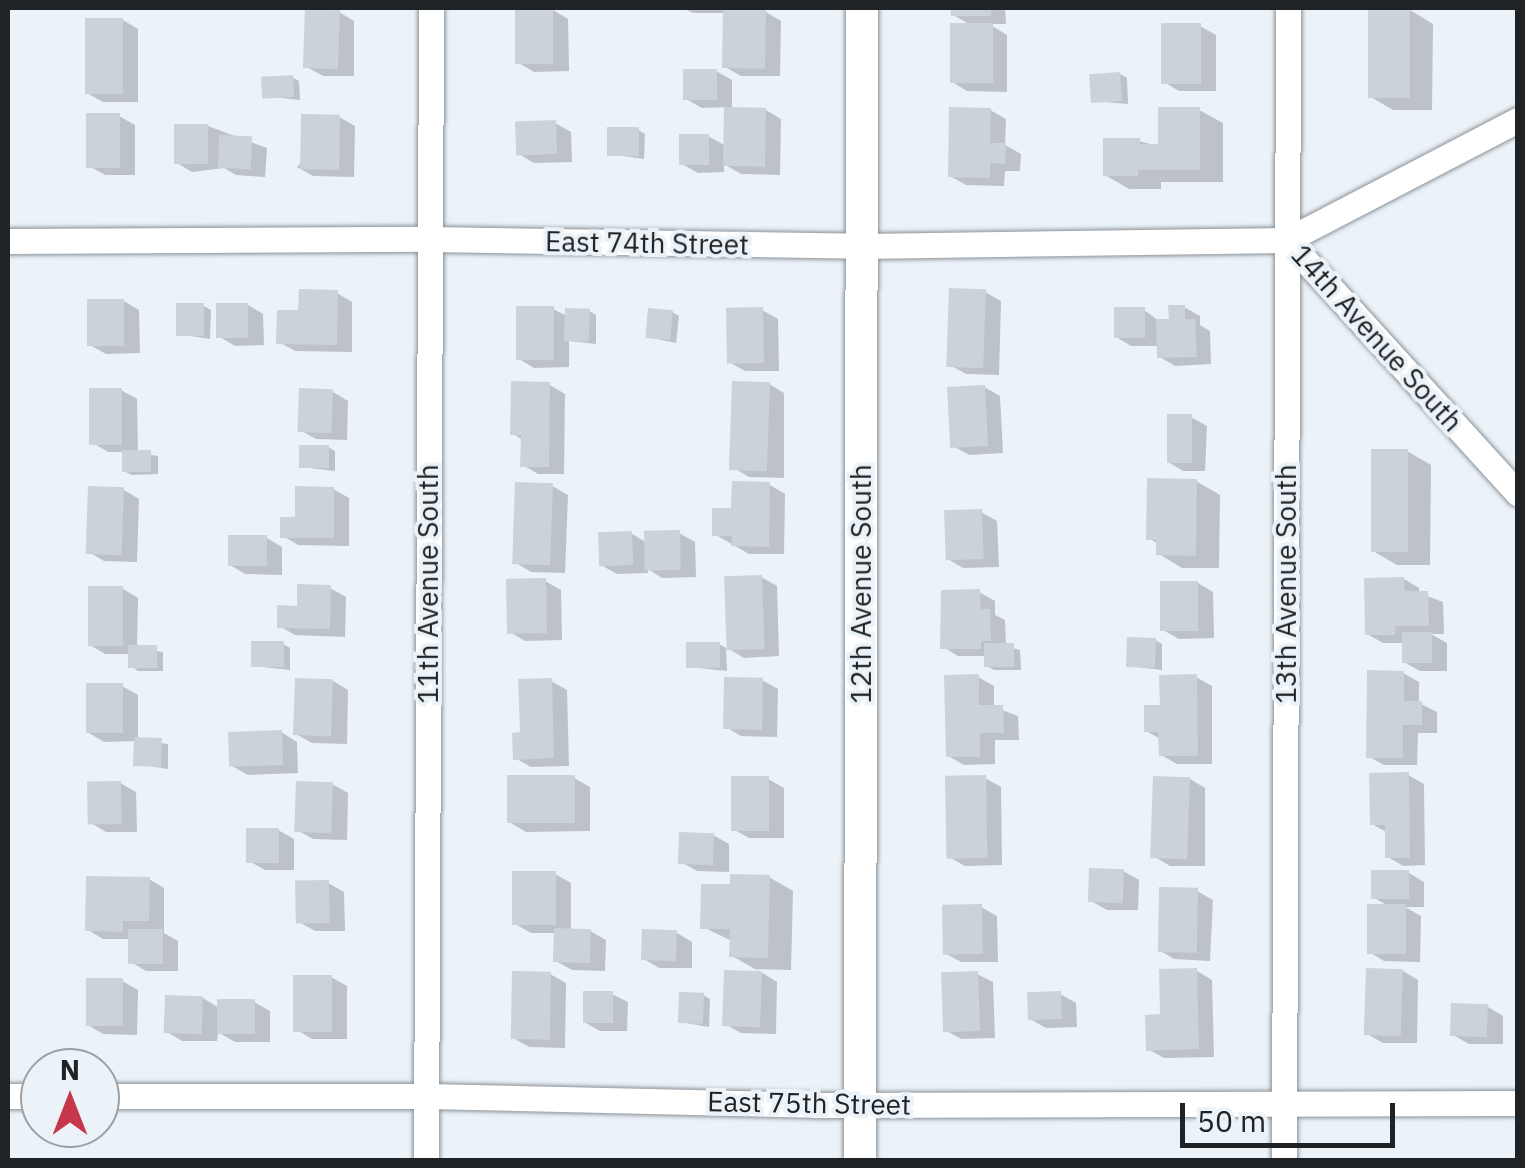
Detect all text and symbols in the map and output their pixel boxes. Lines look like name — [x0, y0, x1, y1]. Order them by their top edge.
street label: East 74th Street — [545, 224, 749, 262]
street label: 14th Avenue South — [1284, 238, 1470, 438]
street label: 11th Avenue South — [411, 464, 445, 704]
street label: 12th Avenue South — [844, 464, 878, 704]
street label: 13th Avenue South — [1269, 464, 1303, 704]
north arrow — [20, 1048, 120, 1148]
text: N — [60, 1051, 80, 1088]
scale bar — [1185, 1083, 1400, 1145]
street label: East 75th Street — [707, 1084, 911, 1122]
text: 50 m — [1197, 1101, 1266, 1140]

